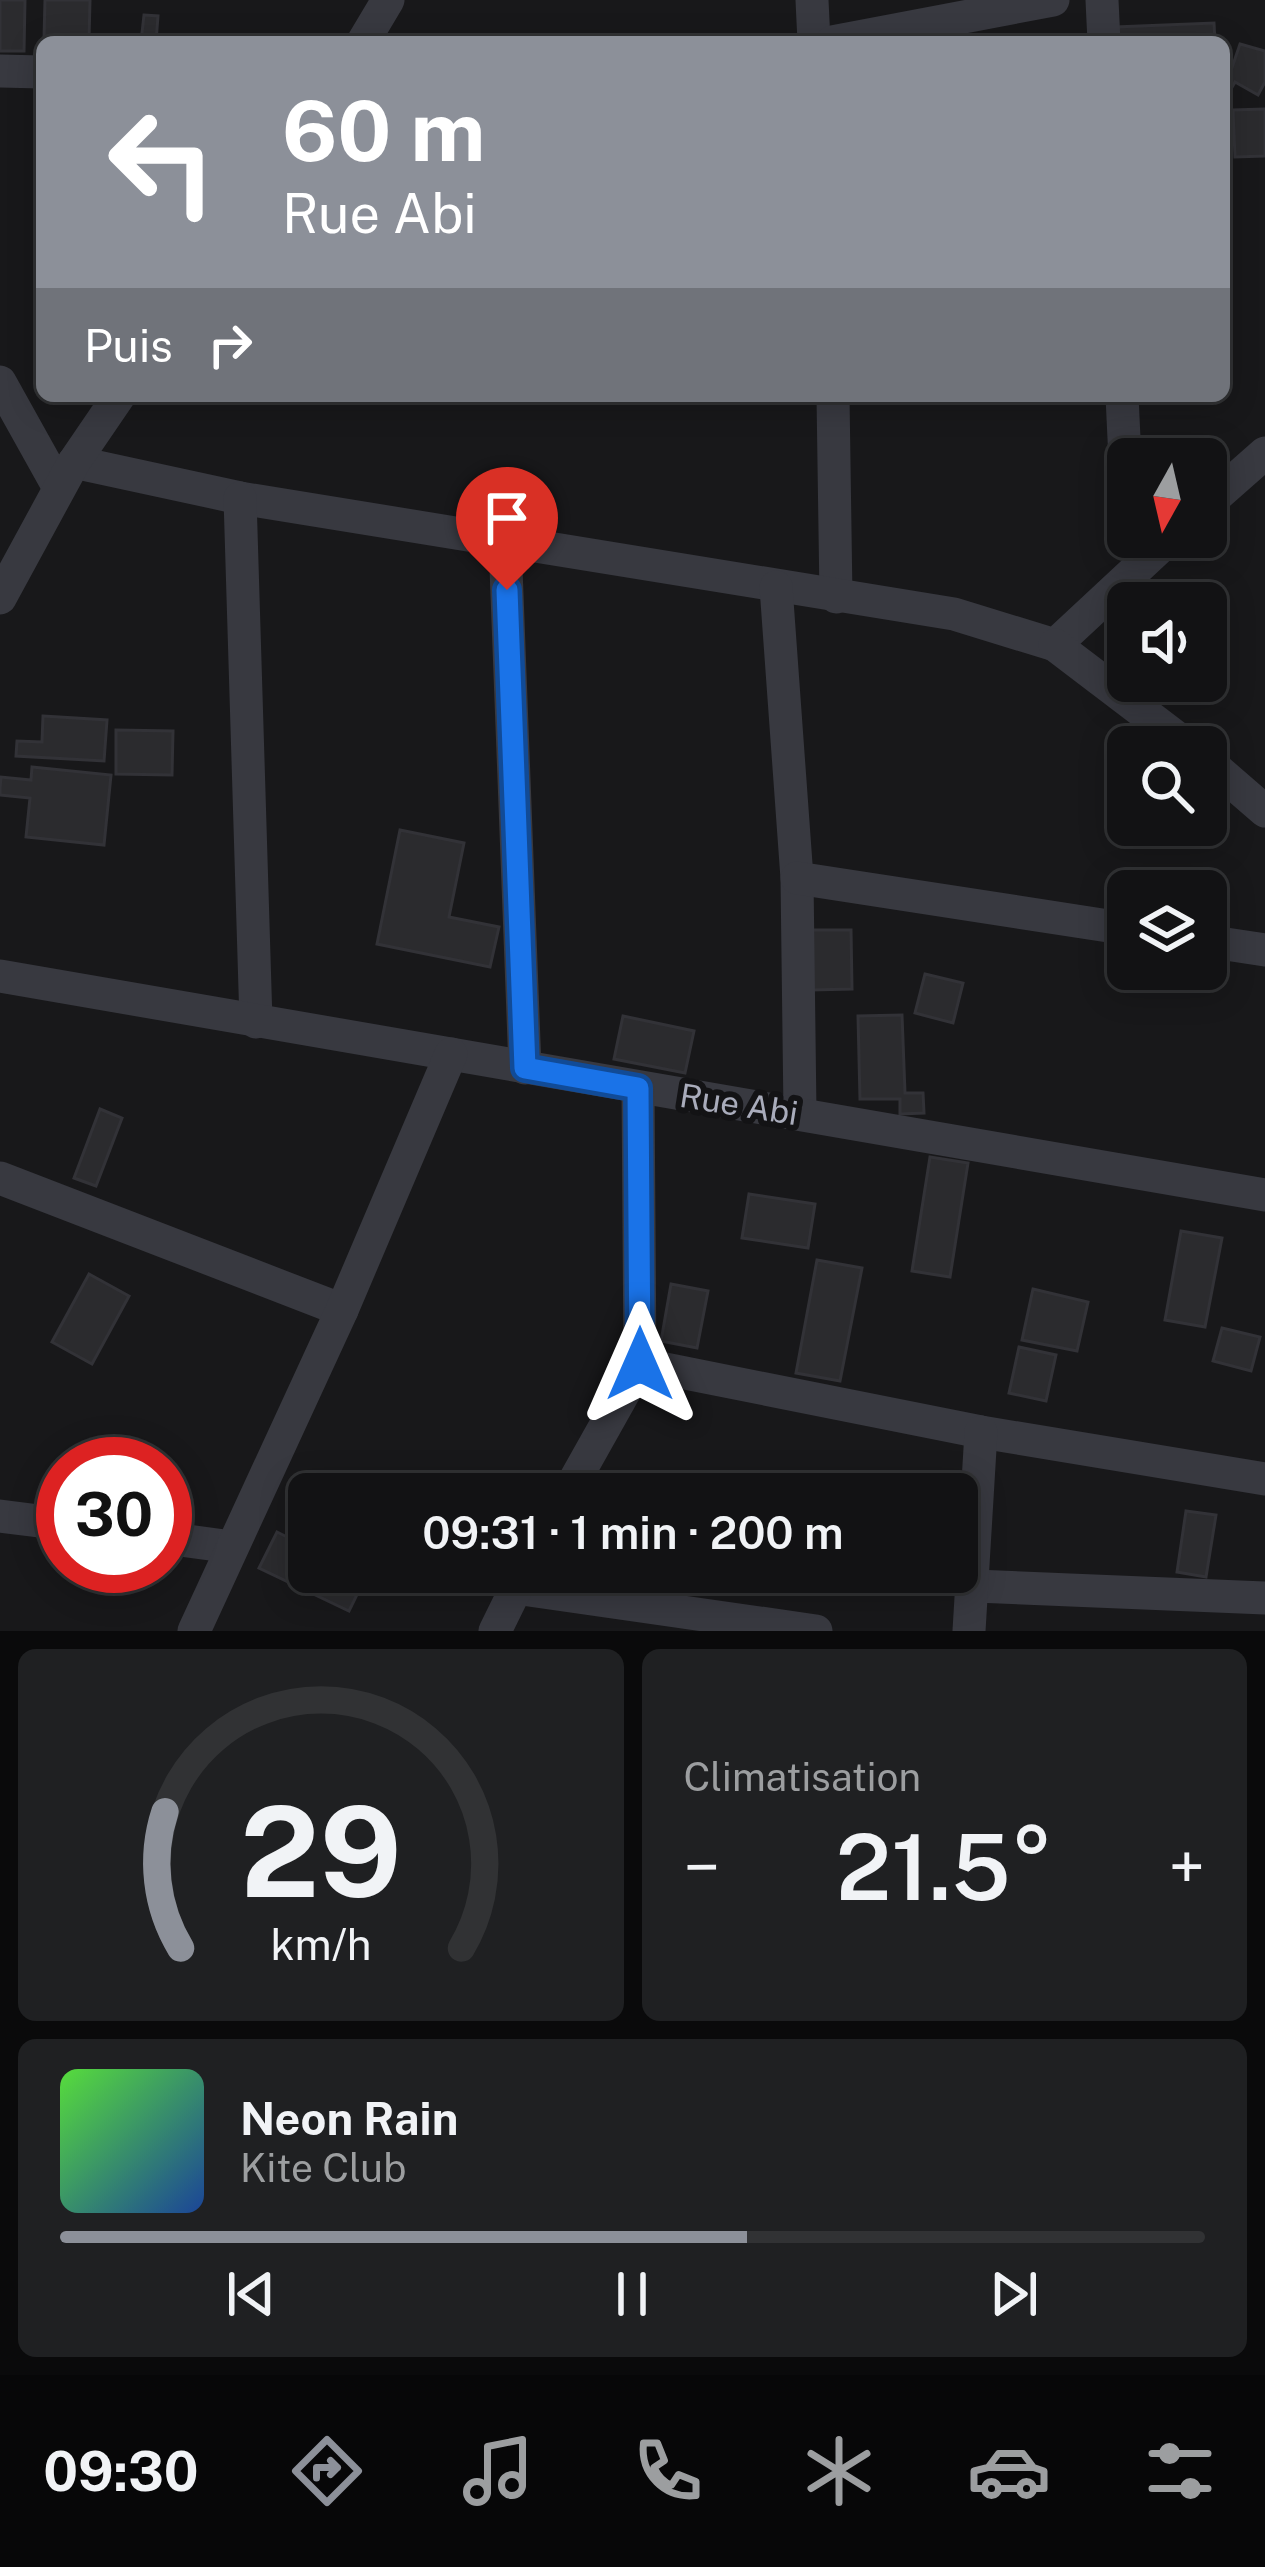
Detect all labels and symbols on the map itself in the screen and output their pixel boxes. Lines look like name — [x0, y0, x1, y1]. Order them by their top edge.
north arrow — [1107, 438, 1227, 558]
pin — [456, 467, 558, 590]
street label: Rue Abi — [677, 1076, 801, 1132]
position arrow — [577, 1301, 703, 1427]
speed limit sign: 30 — [36, 1437, 192, 1593]

